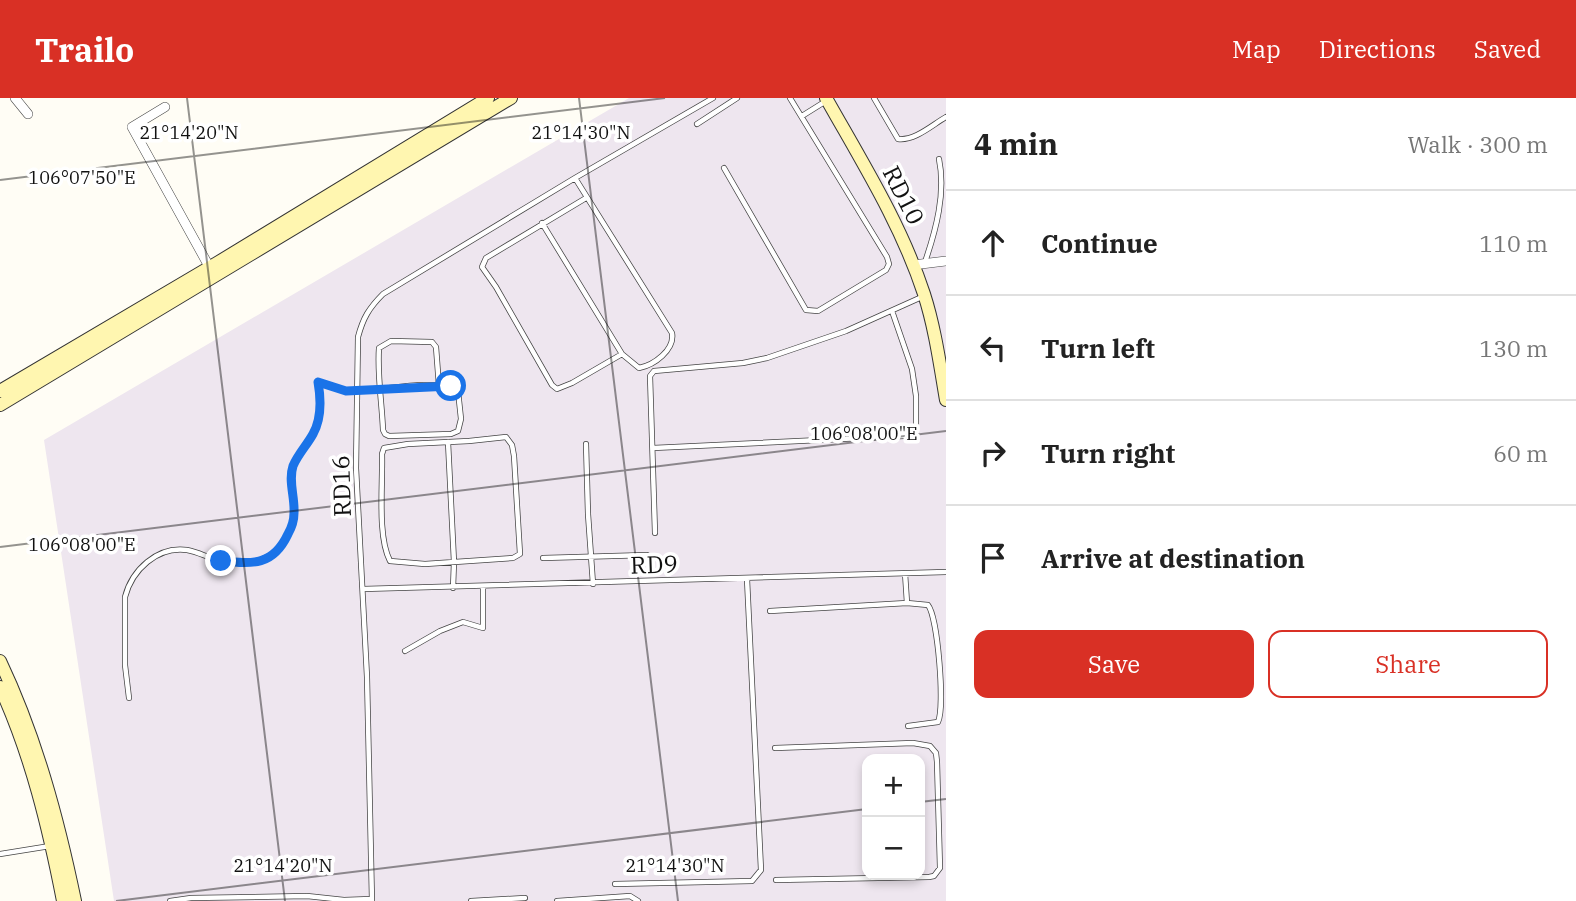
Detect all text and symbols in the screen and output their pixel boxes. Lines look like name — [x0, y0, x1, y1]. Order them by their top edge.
text: Trailo — [35, 28, 134, 71]
text: Map — [1232, 33, 1281, 65]
text: Directions — [1319, 33, 1436, 65]
text: Saved — [1474, 33, 1541, 65]
text: 21°14'20"N — [140, 121, 239, 144]
text: 21°14'30"N — [532, 121, 631, 144]
text: 4 min — [974, 124, 1058, 163]
text: Walk · 300 m — [1407, 129, 1548, 159]
street label: RD10 — [876, 160, 932, 230]
text: 106°07'50"E — [28, 166, 136, 189]
icon: ahead — [974, 224, 1012, 262]
text: Continue — [1041, 226, 1158, 260]
text: 110 m — [1479, 228, 1548, 258]
icon: left — [974, 329, 1012, 367]
text: Turn left — [1041, 331, 1155, 365]
text: 130 m — [1479, 333, 1548, 363]
route start — [435, 370, 466, 401]
text: 106°08'00"E — [810, 422, 918, 445]
icon: right — [974, 434, 1012, 472]
text: Turn right — [1041, 436, 1175, 470]
text: 60 m — [1493, 438, 1548, 468]
street label: RD16 — [324, 455, 358, 517]
text: 106°08'00"E — [28, 533, 136, 556]
icon: arrive — [974, 539, 1012, 577]
text: Arrive at destination — [1041, 541, 1305, 575]
route end — [205, 545, 236, 576]
street label: RD9 — [630, 547, 678, 581]
button: Save — [974, 630, 1254, 698]
button: Share — [1268, 630, 1548, 698]
map controls — [862, 754, 925, 880]
button: + — [862, 754, 925, 817]
button: − — [862, 817, 925, 880]
text: 21°14'20"N — [234, 854, 333, 877]
text: 21°14'30"N — [626, 854, 725, 877]

